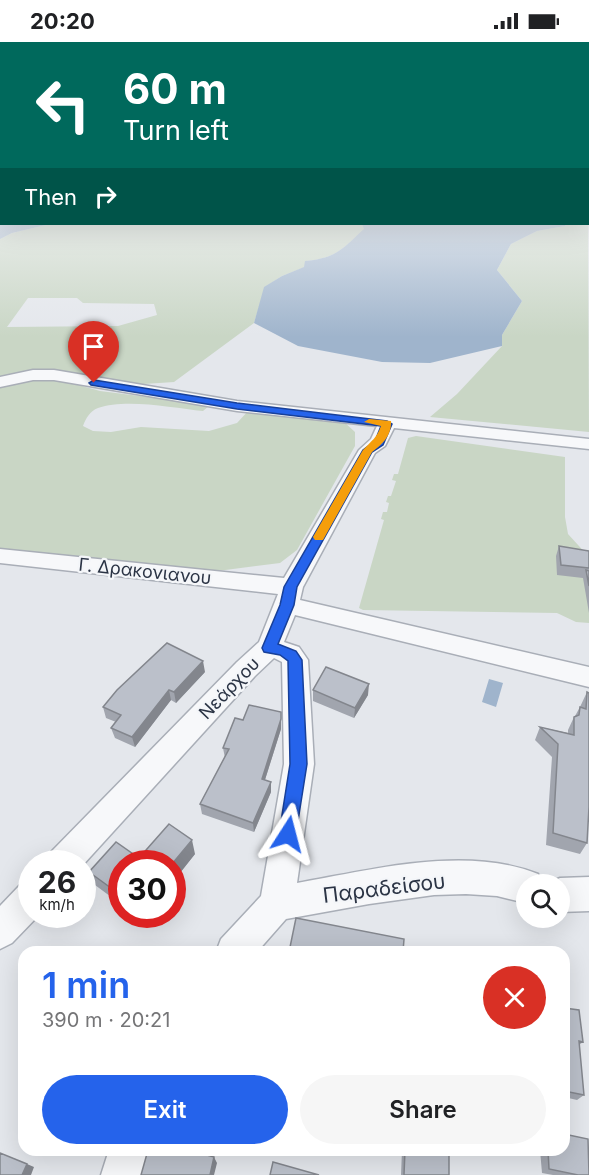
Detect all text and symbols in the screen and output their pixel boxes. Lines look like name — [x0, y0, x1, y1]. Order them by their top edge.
text: 20:20 — [30, 8, 95, 34]
text: 60 m — [123, 63, 227, 114]
icon: left — [24, 66, 102, 144]
text: Turn left — [123, 114, 229, 147]
icon: right — [89, 180, 122, 213]
text: Then — [24, 184, 77, 210]
pin — [68, 321, 119, 383]
icon: arrive — [77, 330, 110, 363]
street label: Γ. Δρακονιανου — [78, 554, 212, 588]
street label: Νεάρχου — [195, 653, 263, 723]
position arrow — [256, 802, 320, 866]
speed limit sign: 30 — [108, 850, 186, 928]
text: 26 — [38, 864, 76, 900]
street label: Παραδείσου — [321, 868, 447, 908]
map controls — [516, 874, 570, 928]
button: search — [516, 874, 570, 928]
text: km/h — [39, 895, 75, 914]
text: 1 min — [42, 963, 130, 1007]
button: close — [483, 966, 546, 1029]
text: 390 m · 20:21 — [42, 1008, 170, 1032]
button: Exit — [42, 1075, 288, 1144]
button: Share — [300, 1075, 546, 1144]

